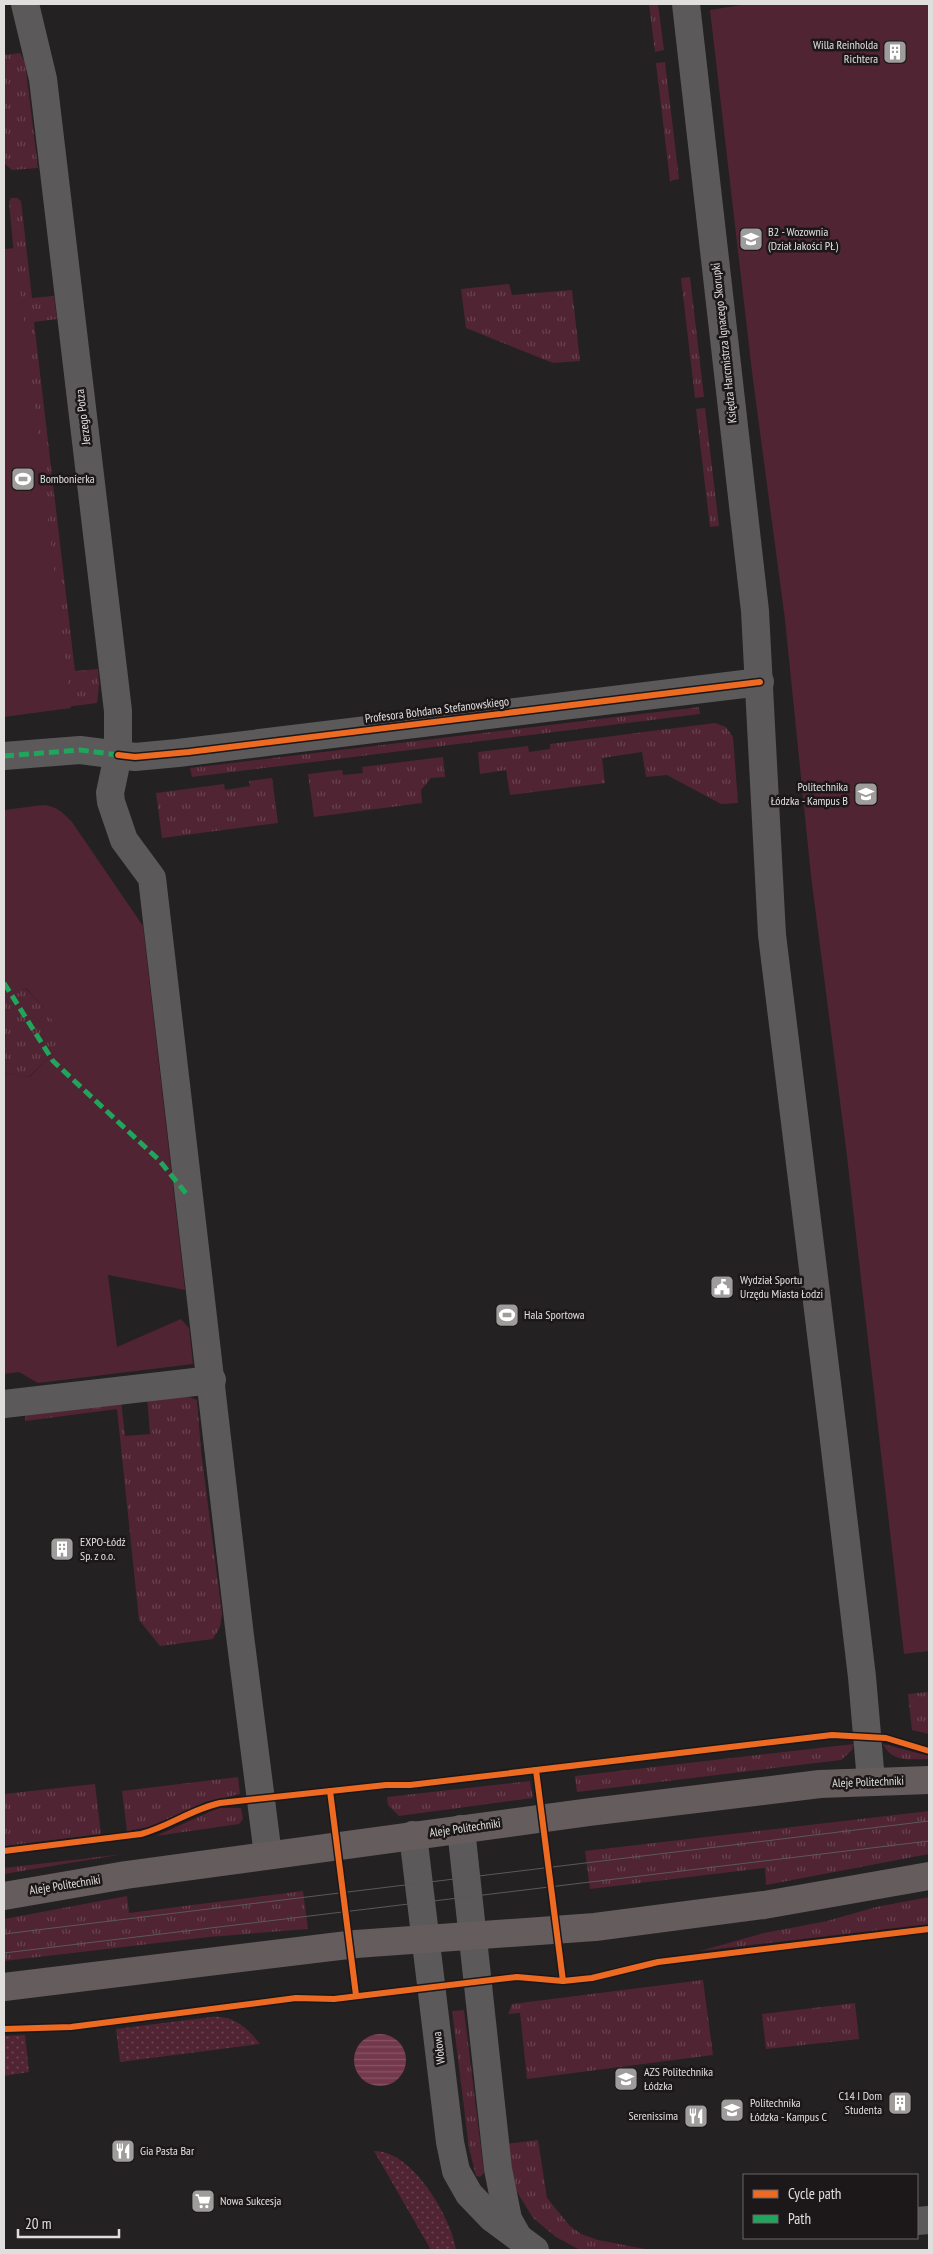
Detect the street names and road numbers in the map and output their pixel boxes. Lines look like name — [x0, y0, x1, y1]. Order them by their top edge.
street label: Księdza Harcmistrza Ignacego Skorupki — [708, 262, 739, 424]
street label: Jerzego Potza — [72, 388, 93, 447]
street label: Profesora Bohdana Stefanowskiego — [364, 693, 510, 726]
street label: Aleje Politechniki — [832, 1773, 904, 1790]
street label: Aleje Politechniki — [428, 1815, 502, 1840]
street label: Aleje Politechniki — [28, 1871, 102, 1898]
street label: Wołowa — [429, 2031, 448, 2065]

